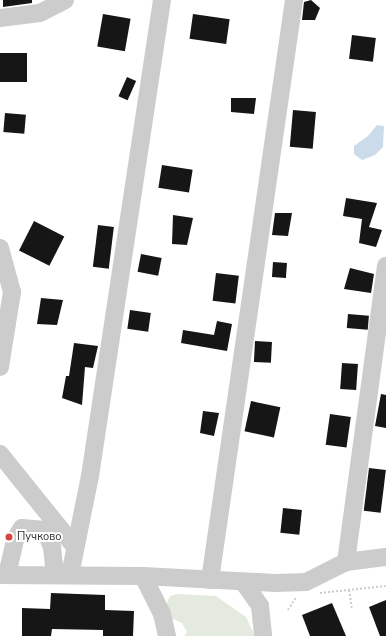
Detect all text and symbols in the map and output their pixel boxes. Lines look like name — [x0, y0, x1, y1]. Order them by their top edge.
place label: Пучково — [17, 530, 61, 544]
marker: Пучково — [4, 532, 14, 542]

